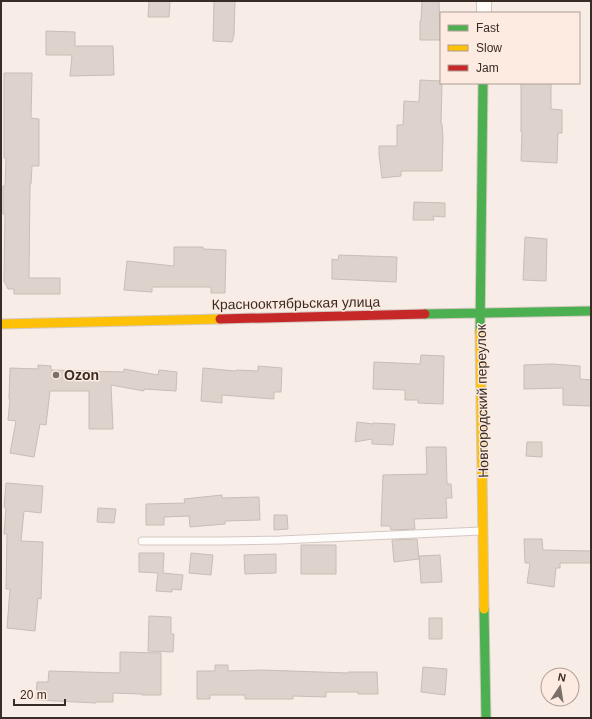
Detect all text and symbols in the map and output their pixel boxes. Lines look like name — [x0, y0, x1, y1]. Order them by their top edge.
legend — [440, 12, 580, 84]
text: Fast — [476, 21, 500, 35]
text: Slow — [476, 41, 502, 55]
text: Jam — [476, 61, 499, 75]
street label: Краснооктябрьская улица — [212, 294, 381, 312]
street label: Новгородский переулок — [473, 323, 491, 478]
place label: Ozon — [64, 367, 99, 383]
marker: Ozon — [51, 370, 61, 380]
north arrow — [540, 667, 580, 707]
text: N — [557, 671, 567, 684]
scale bar — [14, 681, 65, 707]
text: 20 m — [20, 688, 47, 702]

